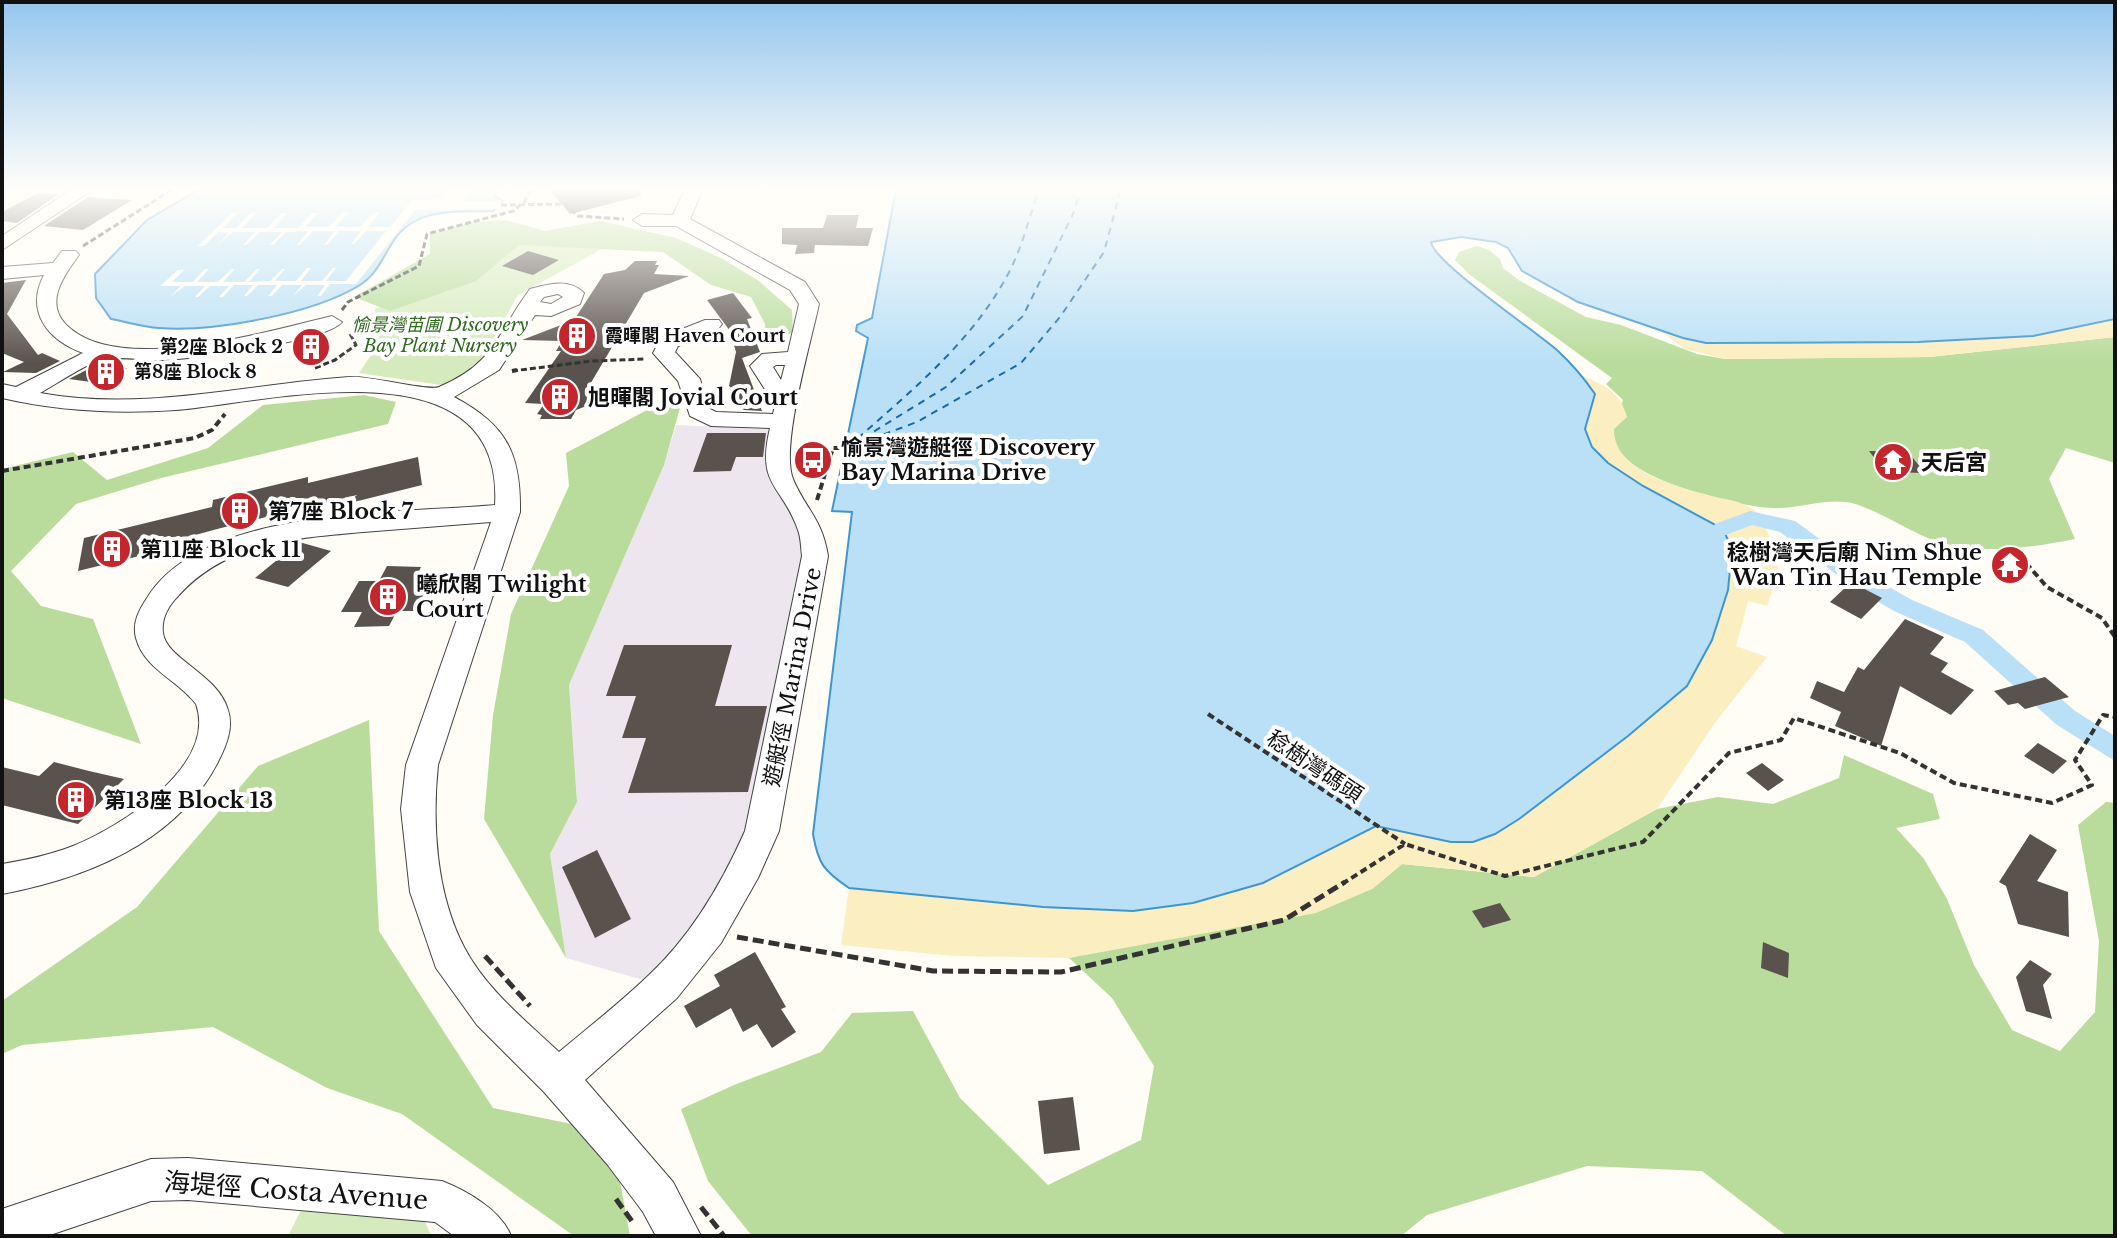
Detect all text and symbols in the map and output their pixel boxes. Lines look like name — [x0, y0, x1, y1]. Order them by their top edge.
park label: 愉景灣苗圃 Discovery Bay Plant Nursery — [352, 314, 529, 357]
building icon: 霞暉閣 Haven Court — [556, 315, 598, 357]
place label: 霞暉閣 Haven Court — [605, 325, 785, 347]
building icon: 第2座 Block 2 — [290, 326, 332, 368]
place label: 第2座 Block 2 — [160, 336, 283, 358]
building icon: 第8座 Block 8 — [85, 351, 127, 393]
place label: 第8座 Block 8 — [134, 361, 257, 383]
building icon: 旭暉閣 Jovial Court — [539, 376, 581, 418]
place label: 旭暉閣 Jovial Court — [588, 384, 798, 411]
place label: 愉景灣遊艇徑 Discovery Bay Marina Drive — [841, 434, 1096, 486]
bus stop icon: 愉景灣遊艇徑 Discovery Bay Marina Drive — [792, 439, 834, 481]
temple icon: 天后宮 — [1872, 441, 1914, 483]
place label: 天后宮 — [1921, 449, 1987, 476]
building icon: 第7座 Block 7 — [219, 490, 261, 532]
place label: 第7座 Block 7 — [268, 498, 413, 525]
building icon: 第11座 Block 11 — [91, 528, 133, 570]
place label: 第11座 Block 11 — [140, 536, 301, 563]
place label: 稔樹灣天后廟 Nim Shue Wan Tin Hau Temple — [1727, 539, 1982, 591]
temple icon: 稔樹灣天后廟 Nim Shue Wan Tin Hau Temple — [1989, 544, 2031, 586]
street label: 遊艇徑 Marina Drive — [758, 565, 827, 789]
place label: 曦欣閣 Twilight Court — [416, 571, 587, 623]
building icon: 曦欣閣 Twilight Court — [367, 576, 409, 618]
street label: 稔樹灣碼頭 — [1262, 724, 1368, 808]
building icon: 第13座 Block 13 — [55, 779, 97, 821]
place label: 第13座 Block 13 — [104, 787, 273, 814]
street label: 海堤徑 Costa Avenue — [163, 1166, 429, 1216]

